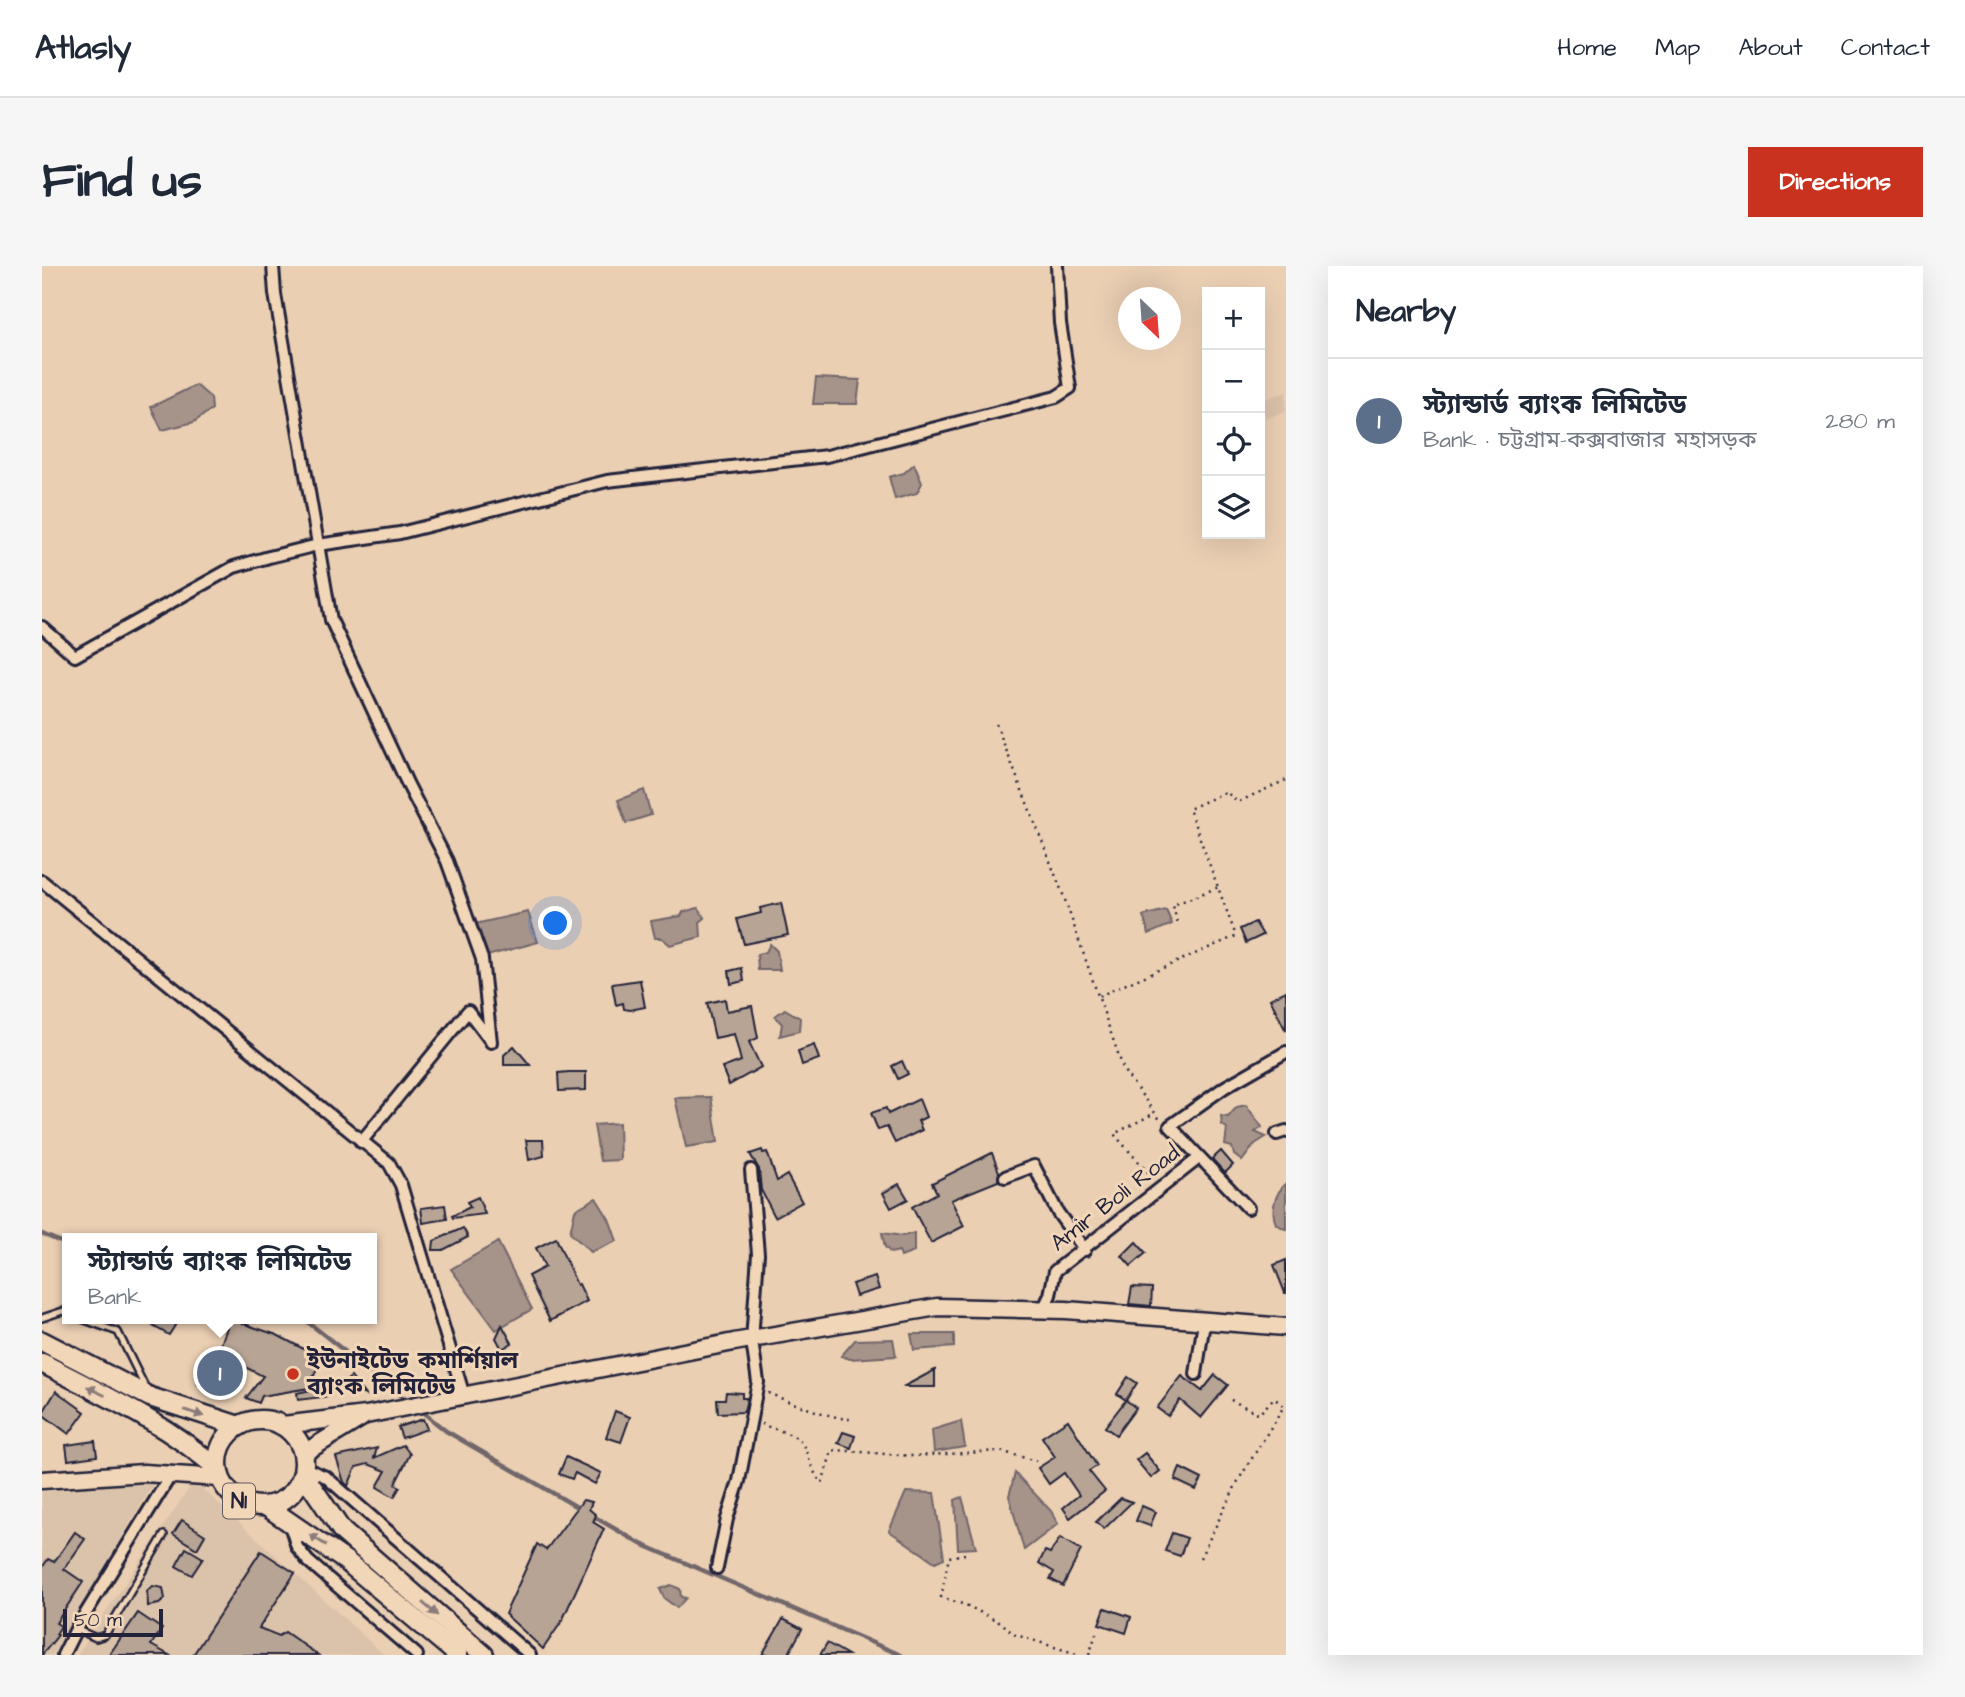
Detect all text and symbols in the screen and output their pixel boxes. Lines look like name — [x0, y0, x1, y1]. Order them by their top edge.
text: Atlasly — [35, 25, 131, 71]
text: Home — [1557, 31, 1617, 65]
text: Map — [1655, 31, 1700, 65]
text: About — [1738, 31, 1803, 65]
text: Contact — [1841, 31, 1930, 65]
button: Directions — [1748, 147, 1923, 217]
text: Find us — [42, 148, 202, 216]
north arrow — [1118, 287, 1181, 350]
map controls — [1202, 287, 1265, 539]
button: + — [1202, 287, 1265, 350]
text: Nearby — [1356, 291, 1456, 333]
button: − — [1202, 350, 1265, 413]
text: স্ট্যান্ডার্ড ব্যাংক লিমিটেড — [1423, 387, 1686, 423]
text: 1 — [1378, 405, 1380, 437]
text: 280 m — [1825, 405, 1895, 437]
button: locate — [1202, 413, 1265, 476]
text: Bank · চট্টগ্রাম-কক্সবাজার মহাসড়ক — [1423, 424, 1756, 456]
button: layers — [1202, 476, 1265, 539]
your location — [538, 906, 572, 940]
street label: Amir Boli Road — [1044, 1137, 1187, 1259]
popup — [62, 1233, 377, 1324]
text: স্ট্যান্ডার্ড ব্যাংক লিমিটেড — [88, 1244, 351, 1280]
text: Bank — [88, 1281, 141, 1313]
place label: ইউনাইটেড কমার্শিয়াল ব্যাংক লিমিটেড — [306, 1345, 519, 1403]
pin: 1 — [197, 1347, 243, 1399]
marker: ইউনাইটেড কমার্শিয়াল ব্যাংক লিমিটেড — [285, 1366, 301, 1382]
one-way arrow — [86, 1385, 106, 1397]
one-way arrow — [183, 1408, 204, 1419]
road number: N1 — [223, 1484, 255, 1518]
one-way arrow — [308, 1534, 328, 1547]
one-way arrow — [422, 1601, 439, 1616]
scale bar — [63, 1606, 163, 1638]
text: 50 m — [74, 1607, 122, 1634]

